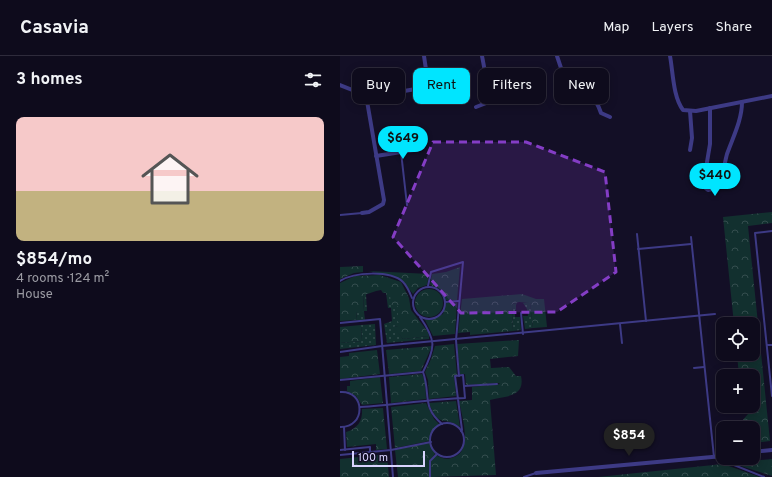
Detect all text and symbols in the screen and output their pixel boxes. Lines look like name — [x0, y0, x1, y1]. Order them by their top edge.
text: Casavia — [20, 16, 89, 40]
text: Map — [603, 19, 629, 36]
text: Layers — [651, 19, 693, 36]
text: Share — [715, 19, 752, 36]
chip: Buy — [352, 68, 405, 104]
chip: Rent — [413, 68, 470, 104]
chip: Filters — [478, 68, 546, 104]
chip: New — [554, 68, 609, 104]
text: 3 homes — [16, 69, 83, 91]
icon: filters — [302, 69, 324, 91]
pin: $649 — [379, 126, 427, 160]
text: $649 — [387, 131, 419, 147]
icon: home — [134, 143, 206, 215]
pin: $440 — [691, 163, 739, 197]
text: $440 — [698, 168, 732, 184]
text: $854/mo — [16, 249, 92, 271]
text: 4 rooms · 124 m² — [16, 271, 109, 287]
text: House — [16, 287, 53, 303]
map controls — [716, 317, 760, 465]
button: locate — [716, 317, 760, 361]
button: + — [716, 369, 760, 413]
button: − — [716, 421, 760, 465]
pin: $854 — [605, 423, 653, 457]
text: $854 — [613, 428, 645, 444]
scale bar — [352, 449, 425, 468]
text: 100 m — [358, 451, 388, 465]

